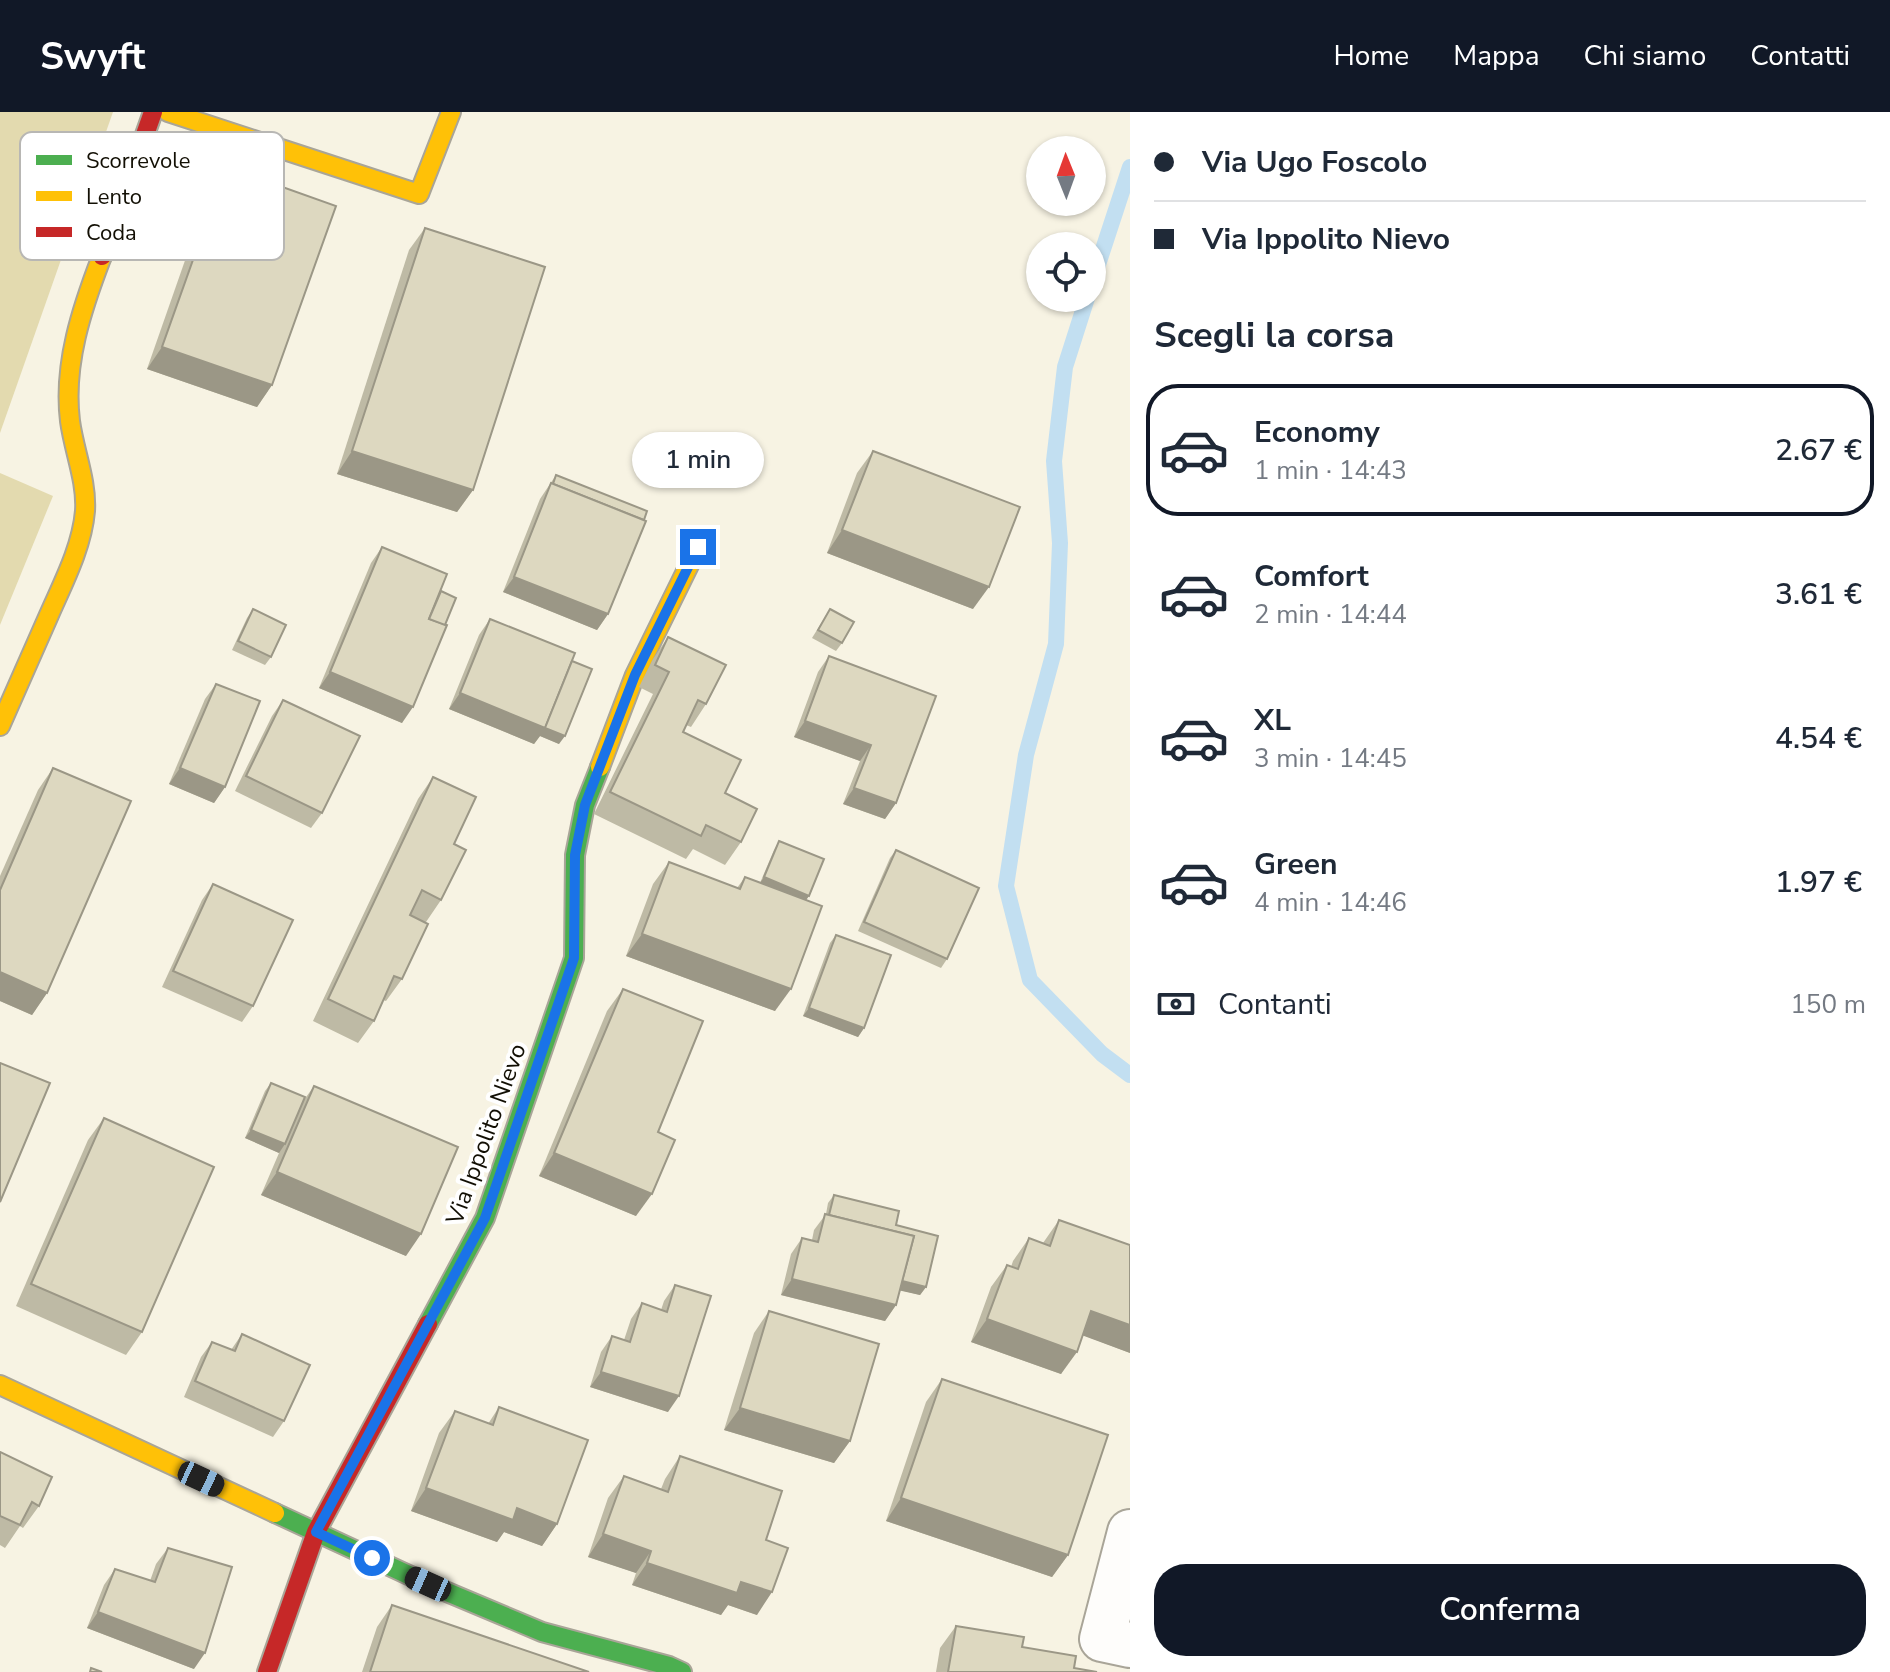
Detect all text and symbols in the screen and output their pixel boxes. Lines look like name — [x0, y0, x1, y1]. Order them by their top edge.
text: Swyft — [40, 31, 145, 82]
text: Home — [1333, 37, 1409, 75]
text: Mappa — [1453, 37, 1540, 75]
text: Chi siamo — [1584, 37, 1706, 75]
text: Contatti — [1750, 37, 1850, 75]
legend — [20, 132, 284, 260]
north arrow — [1026, 136, 1106, 216]
map controls — [1026, 136, 1106, 312]
text: Via Ugo Foscolo — [1202, 142, 1427, 183]
text: Scorrevole — [86, 146, 190, 176]
text: Lento — [86, 182, 142, 212]
text: Coda — [86, 218, 137, 248]
text: Via Ippolito Nievo — [1202, 219, 1450, 260]
button: locate — [1026, 232, 1106, 312]
text: Scegli la corsa — [1154, 311, 1394, 360]
text: Economy — [1254, 412, 1380, 453]
icon: car — [1158, 414, 1230, 486]
text: 2.67 € — [1775, 430, 1862, 471]
callout: 1 min — [632, 431, 764, 487]
text: 1 min — [665, 442, 731, 477]
text: 1 min · 14:43 — [1254, 453, 1407, 488]
route end — [680, 529, 716, 565]
text: Comfort — [1254, 556, 1369, 597]
icon: car — [1158, 558, 1230, 630]
text: 3.61 € — [1775, 574, 1862, 615]
text: 2 min · 14:44 — [1254, 597, 1407, 632]
text: XL — [1254, 700, 1291, 741]
icon: car — [1158, 702, 1230, 774]
text: 4.54 € — [1775, 718, 1862, 759]
text: 3 min · 14:45 — [1254, 741, 1407, 776]
text: Green — [1254, 844, 1338, 885]
icon: car — [1158, 846, 1230, 918]
text: 1.97 € — [1775, 862, 1862, 903]
text: 4 min · 14:46 — [1254, 885, 1407, 920]
icon: cash — [1154, 982, 1198, 1026]
text: Contanti — [1218, 984, 1332, 1025]
text: 150 m — [1790, 987, 1866, 1022]
street label: Via Ippolito Nievo — [438, 1039, 534, 1230]
car — [174, 1458, 228, 1500]
route start — [354, 1540, 390, 1576]
car — [401, 1563, 455, 1605]
button: Conferma — [1154, 1564, 1866, 1656]

